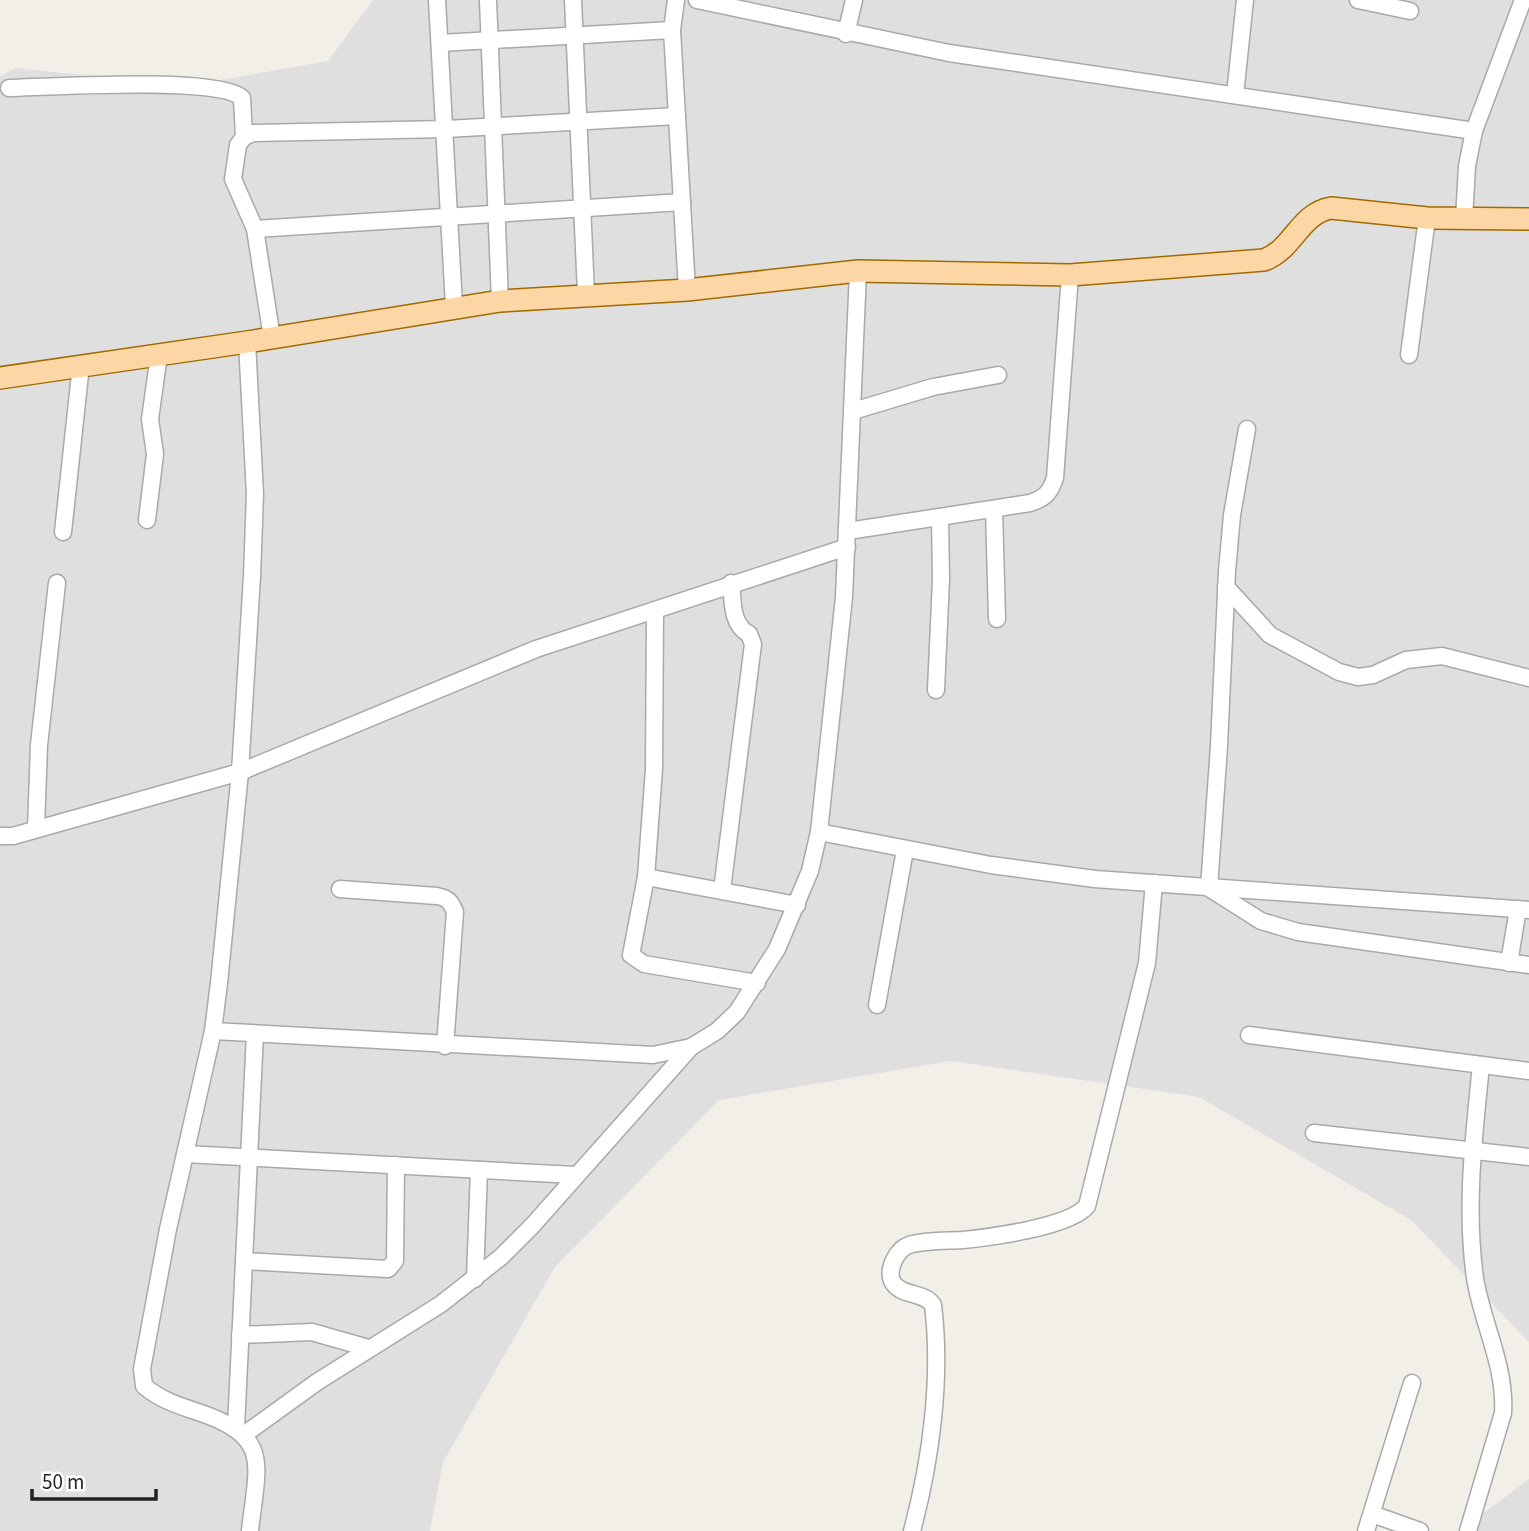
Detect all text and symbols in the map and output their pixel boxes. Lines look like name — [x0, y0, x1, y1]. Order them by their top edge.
scale bar — [32, 1458, 156, 1502]
text: 50 m — [42, 1467, 84, 1497]

